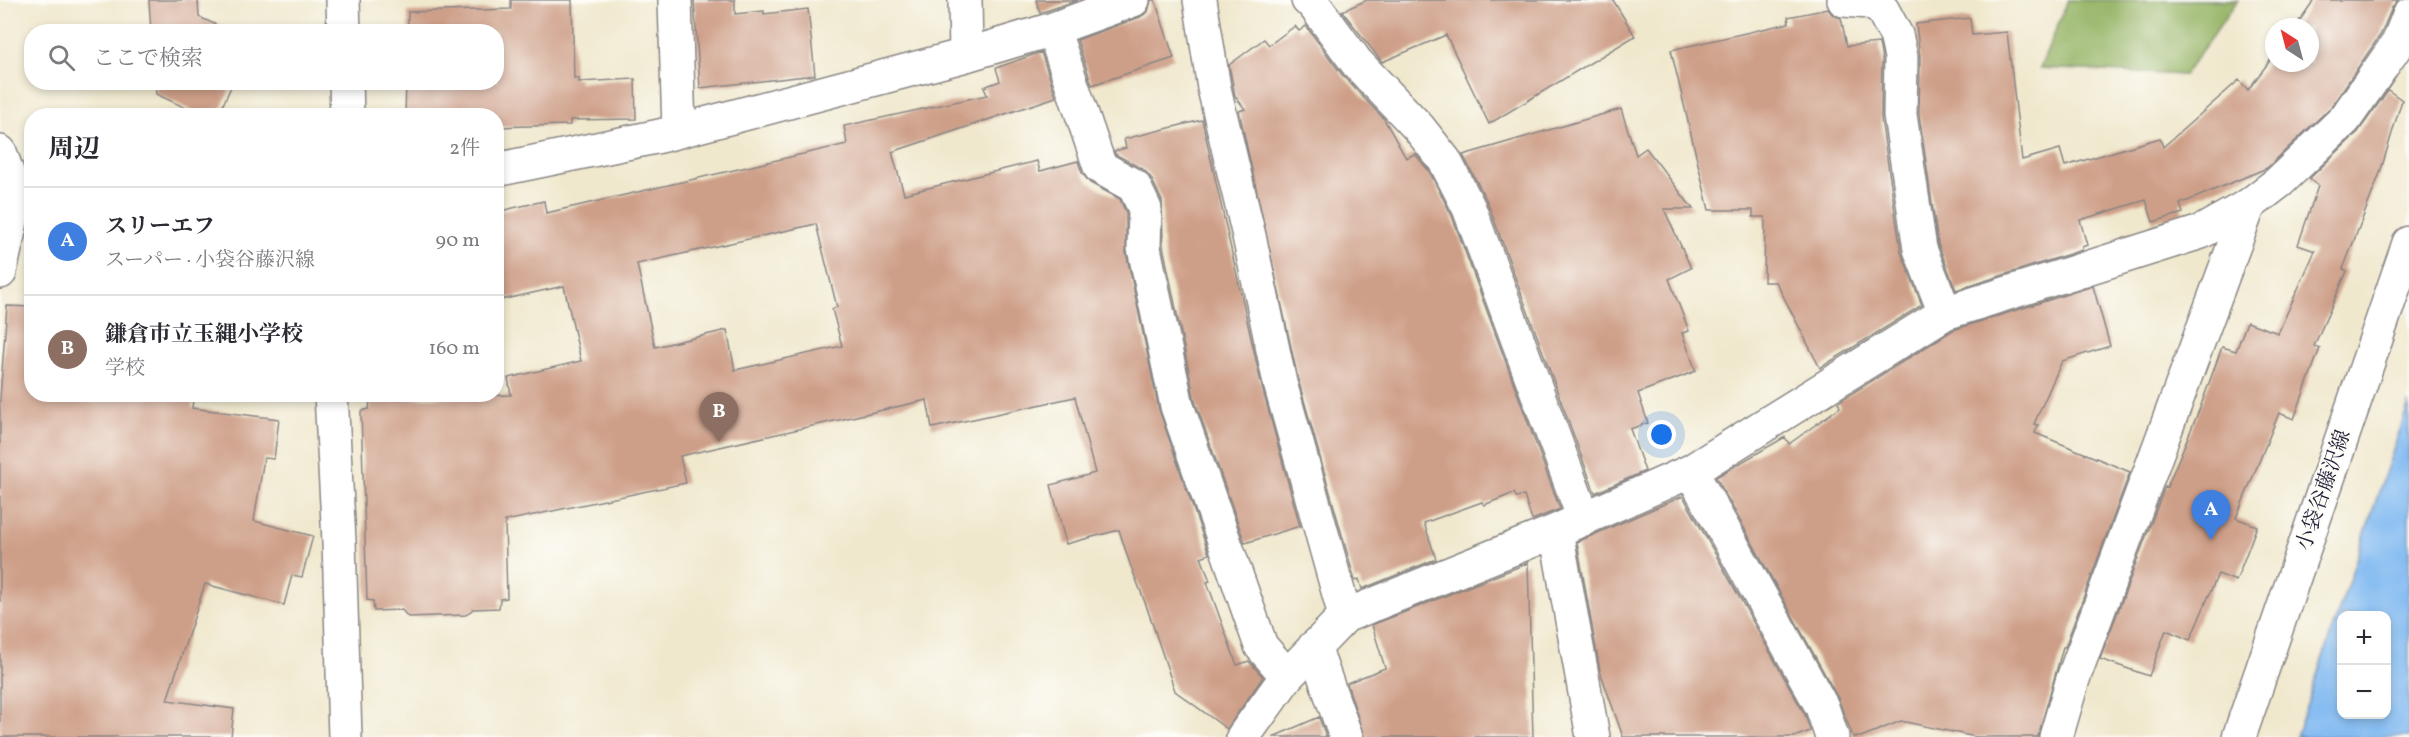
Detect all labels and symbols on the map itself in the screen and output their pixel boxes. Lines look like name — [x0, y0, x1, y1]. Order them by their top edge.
north arrow — [2265, 18, 2319, 72]
pin: B — [700, 392, 738, 442]
your location — [1647, 420, 1676, 449]
street label: 小袋谷藤沢線 — [2290, 426, 2359, 555]
pin: A — [2192, 490, 2230, 540]

